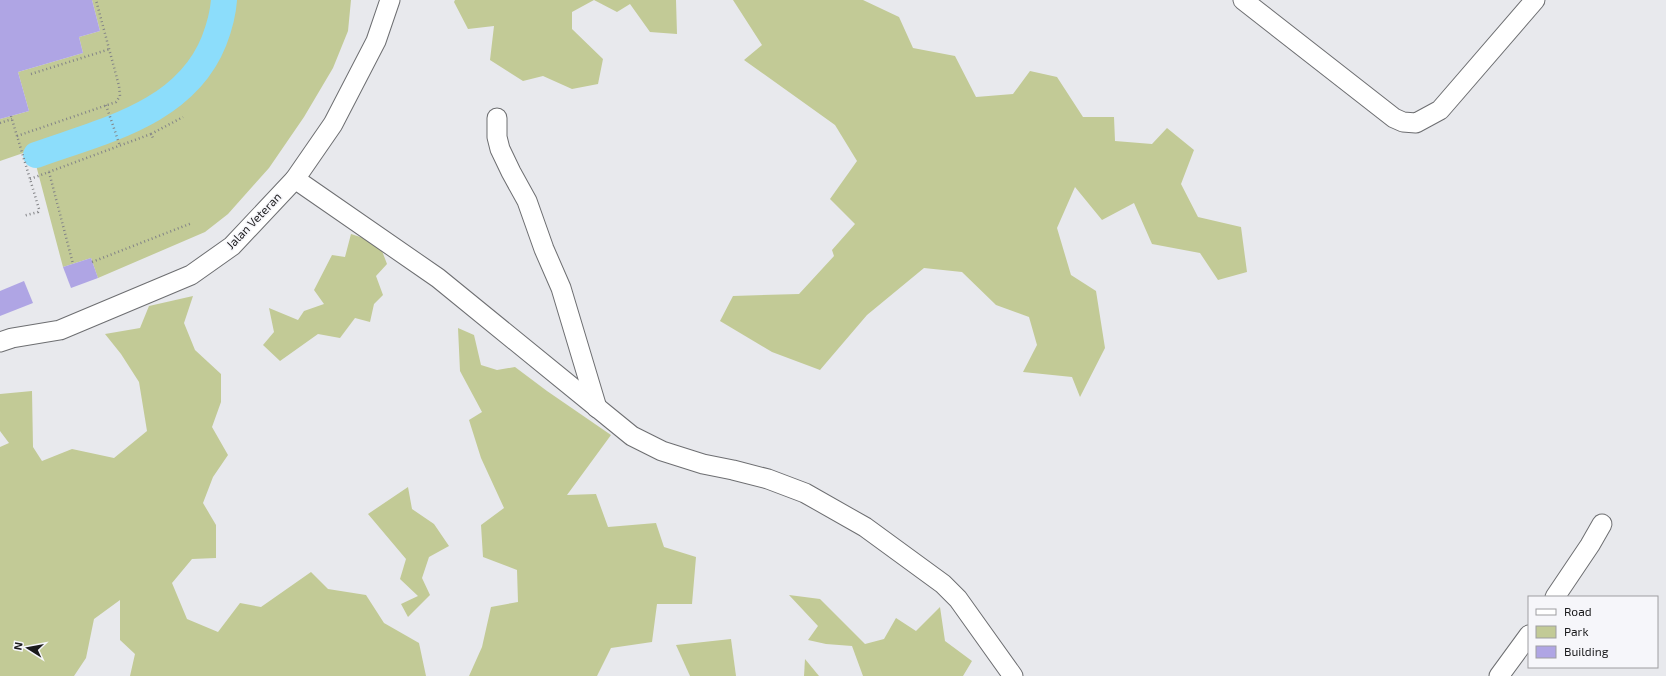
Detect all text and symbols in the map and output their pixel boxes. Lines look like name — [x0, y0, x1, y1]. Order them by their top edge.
street label: Jalan Veteran — [223, 189, 284, 251]
legend — [1528, 596, 1658, 668]
text: Road — [1564, 604, 1592, 618]
text: Park — [1564, 624, 1589, 638]
north arrow — [8, 628, 48, 668]
text: N — [11, 641, 25, 651]
text: Building — [1564, 644, 1609, 658]

